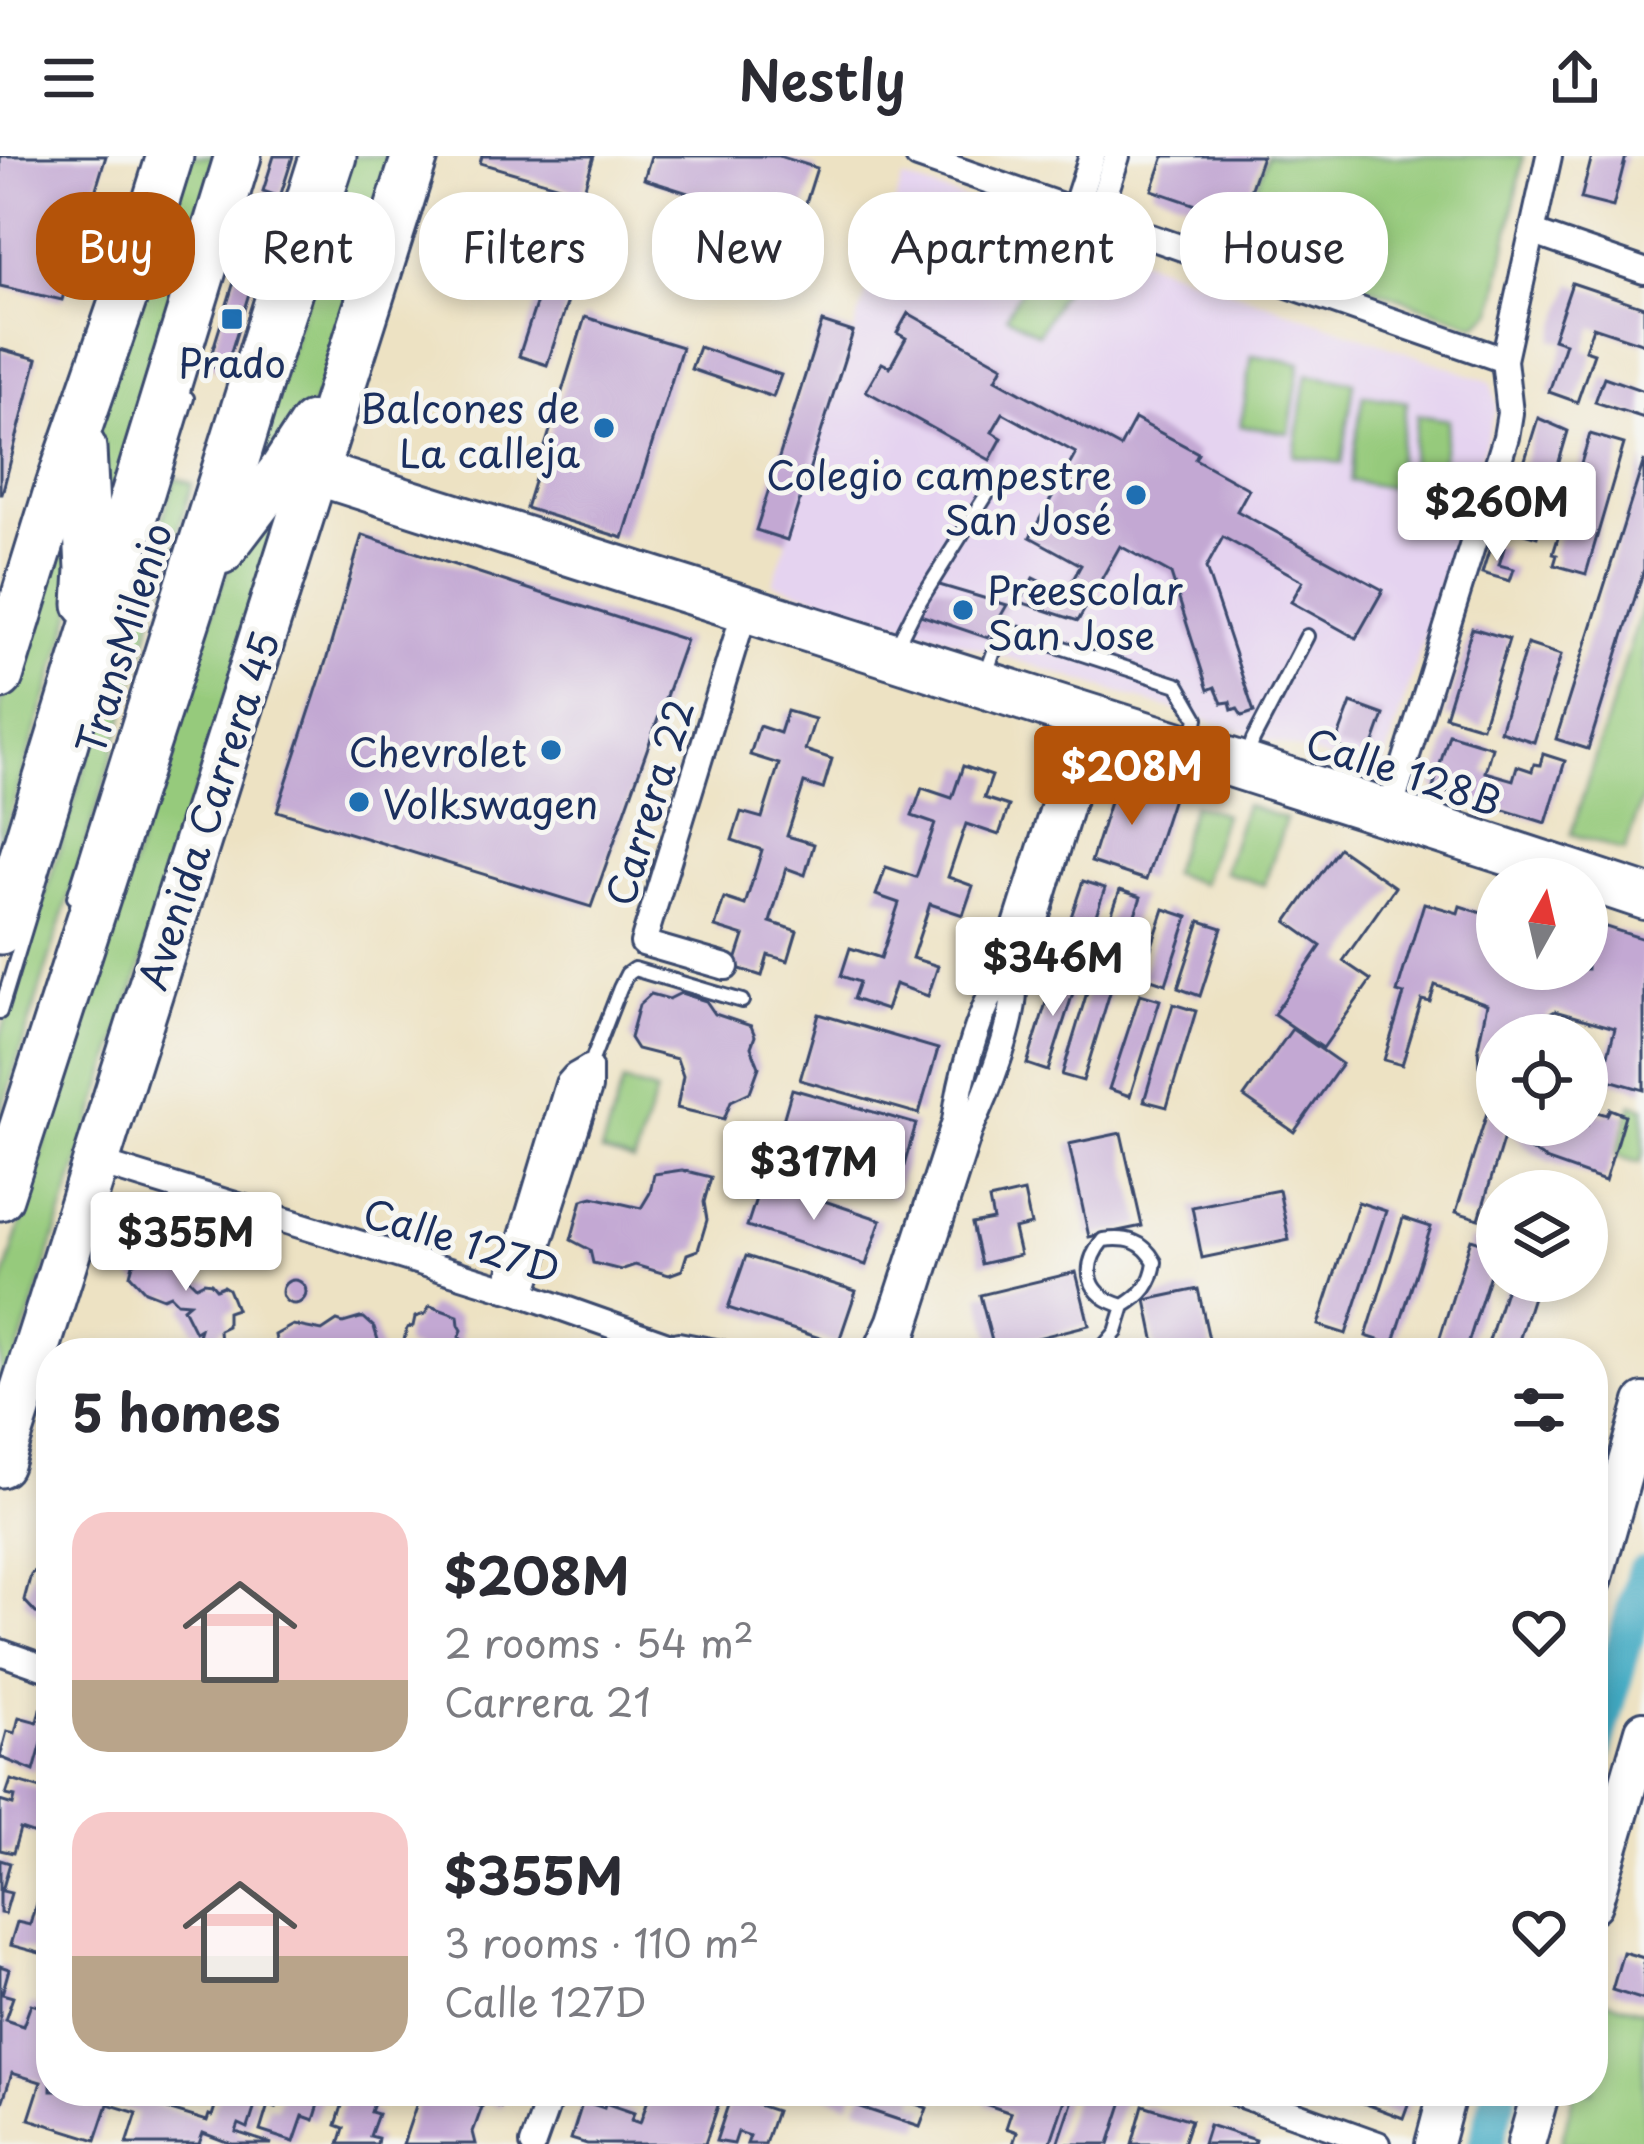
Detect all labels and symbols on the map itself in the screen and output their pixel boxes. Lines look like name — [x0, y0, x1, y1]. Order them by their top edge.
marker: Prado — [219, 306, 245, 332]
place label: Prado — [178, 332, 286, 391]
place label: Balcones de La calleja — [360, 377, 581, 481]
marker: Balcones de La calleja — [591, 415, 617, 441]
place label: Colegio campestre San José — [766, 444, 1112, 548]
pin: $260M — [1413, 462, 1581, 564]
marker: Colegio campestre San José — [1123, 482, 1149, 508]
street label: TransMilenio — [59, 515, 185, 761]
place label: Preescolar San Jose — [987, 559, 1183, 663]
marker: Preescolar San Jose — [950, 597, 976, 623]
street label: Avenida Carrera 45 — [121, 623, 293, 997]
street label: Carrera 22 — [589, 691, 707, 913]
street label: Calle 128B — [1299, 711, 1509, 829]
place label: Chevrolet — [348, 721, 527, 780]
pin: $208M — [1048, 726, 1216, 828]
marker: Chevrolet — [538, 737, 564, 763]
place label: Volkswagen — [383, 773, 598, 832]
marker: Volkswagen — [346, 789, 372, 815]
north arrow — [1476, 858, 1608, 990]
pin: $346M — [969, 917, 1137, 1019]
pin: $317M — [730, 1121, 898, 1223]
street label: Calle 127D — [356, 1181, 568, 1297]
pin: $355M — [102, 1192, 270, 1294]

